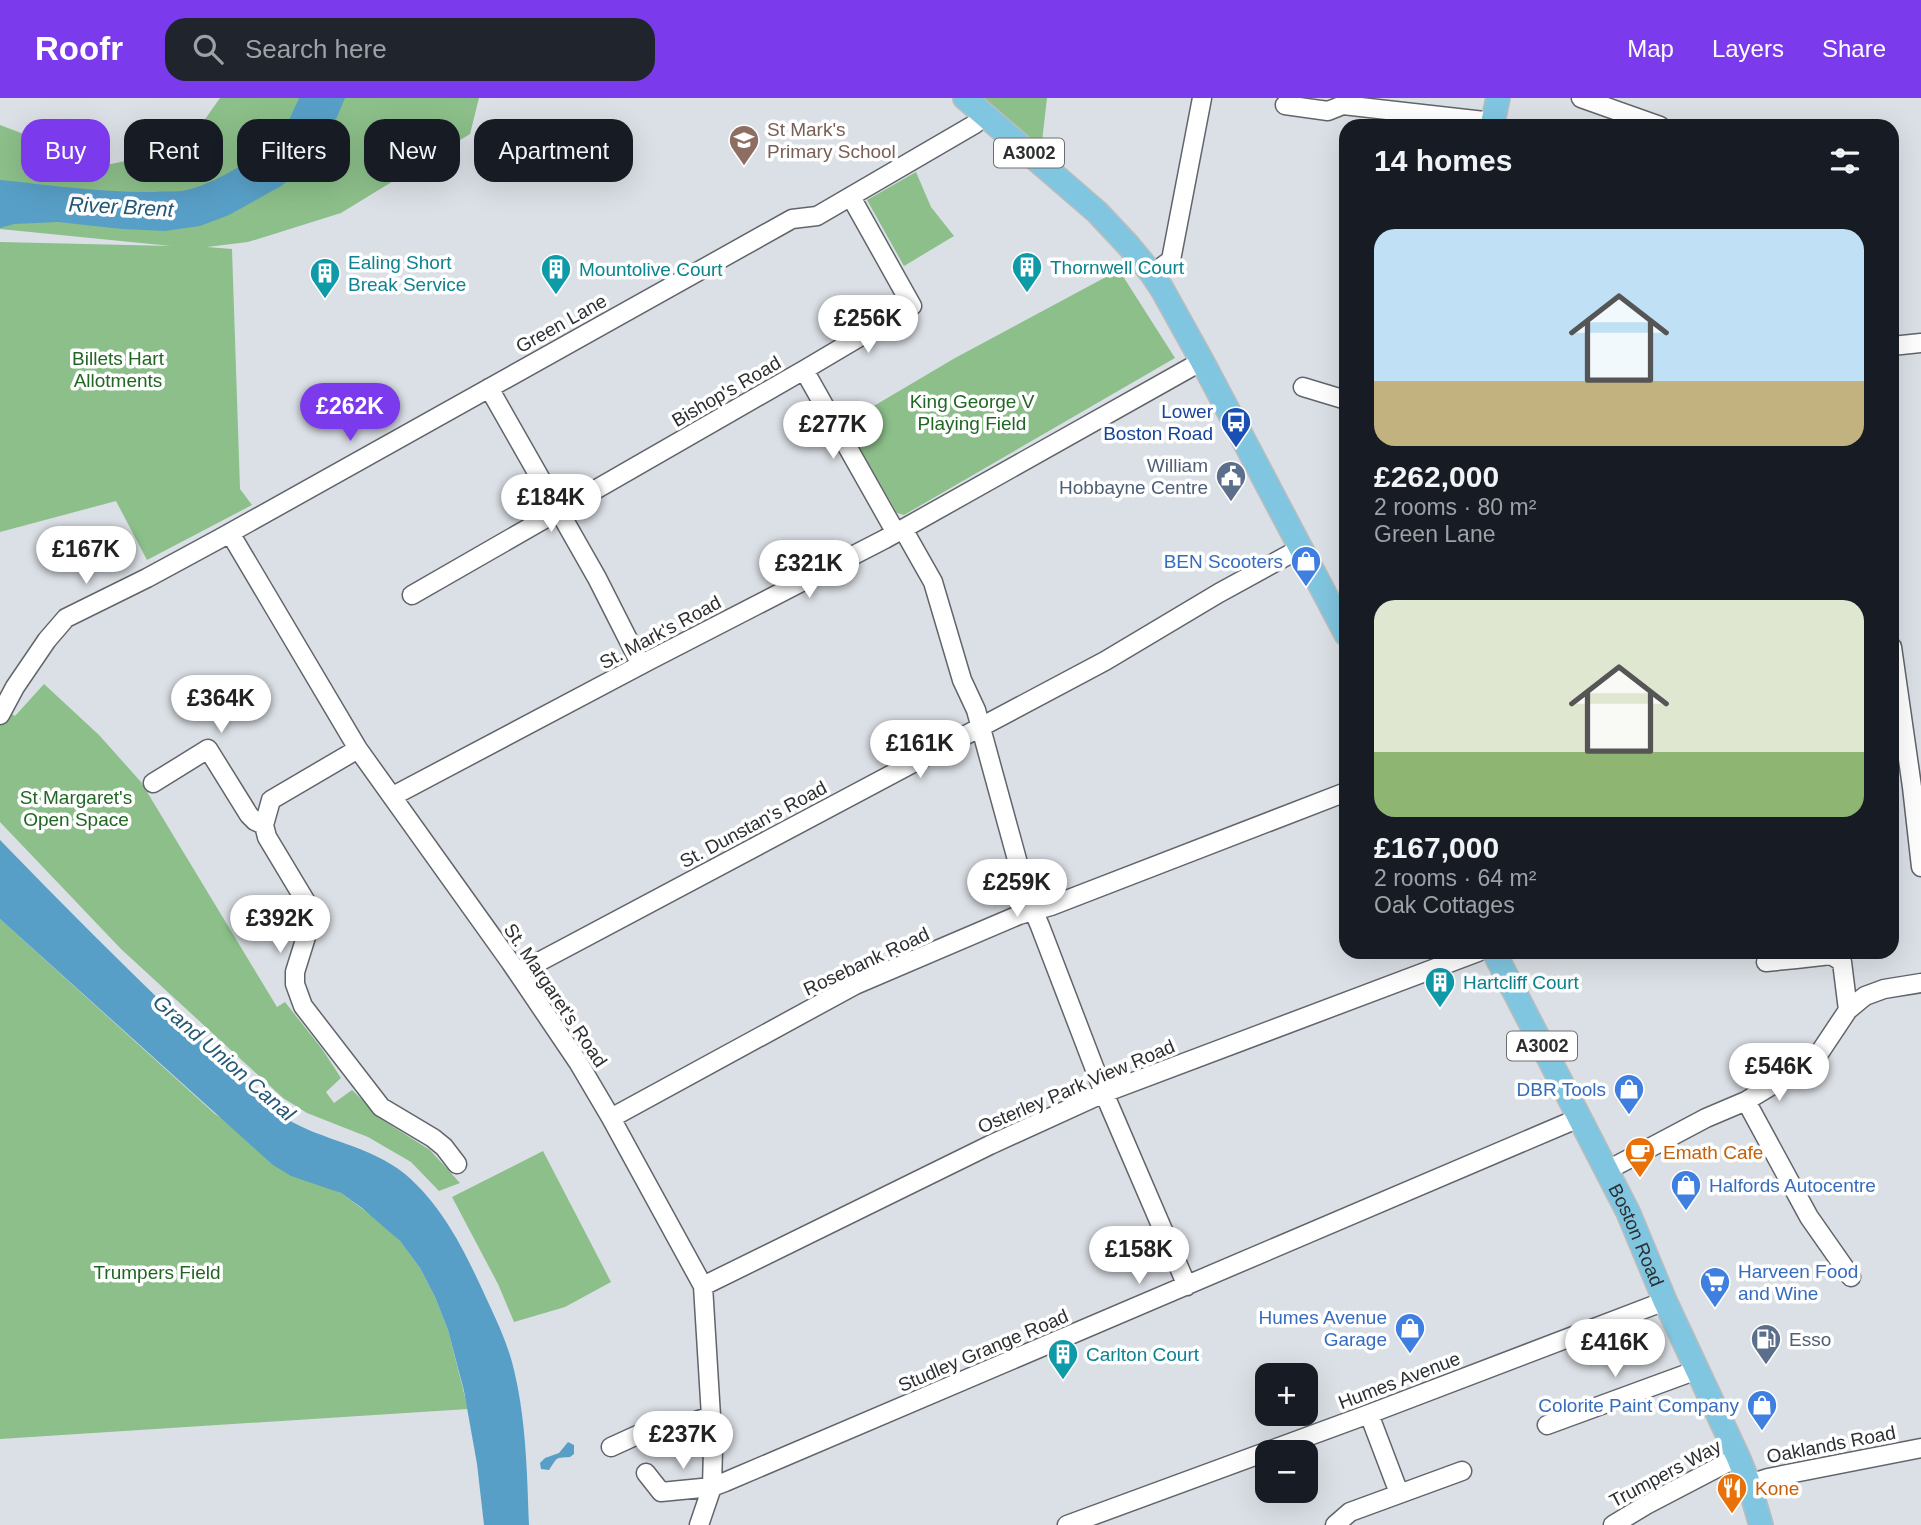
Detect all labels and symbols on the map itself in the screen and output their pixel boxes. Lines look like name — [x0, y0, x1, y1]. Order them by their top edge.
place label: St Mark's Primary School — [767, 119, 896, 162]
school or university icon: St Mark's Primary School — [727, 123, 761, 167]
road number: A3002 — [994, 138, 1064, 168]
water label: River Brent — [68, 192, 175, 221]
building icon: Thornwell Court — [1010, 250, 1044, 294]
place label: Ealing Short Break Service — [348, 252, 466, 295]
building icon: Mountolive Court — [539, 252, 573, 296]
building icon: Ealing Short Break Service — [308, 256, 342, 300]
place label: Thornwell Court — [1050, 257, 1185, 278]
place label: Mountolive Court — [579, 259, 723, 280]
street label: Green Lane — [512, 290, 610, 357]
pin: £256K — [819, 296, 917, 355]
park label: Billets Hart Allotments — [72, 348, 165, 391]
street label: Bishop's Road — [668, 352, 784, 431]
pin: £262K — [301, 384, 399, 443]
park label: King George V Playing Field — [910, 391, 1035, 434]
place label: Lower Boston Road — [1103, 401, 1214, 444]
pin: £277K — [784, 402, 882, 461]
bus stop icon: Lower Boston Road — [1219, 405, 1253, 449]
place label: William Hobbayne Centre — [1059, 455, 1208, 498]
public building icon: William Hobbayne Centre — [1214, 459, 1248, 503]
pin: £184K — [502, 474, 600, 534]
pin: £167K — [37, 526, 135, 586]
pin: £321K — [760, 540, 858, 600]
shop icon: BEN Scooters — [1289, 544, 1323, 588]
place label: BEN Scooters — [1164, 551, 1283, 572]
street label: St. Mark's Road — [596, 592, 725, 673]
pin: £364K — [172, 676, 270, 735]
pin: £161K — [871, 720, 969, 780]
street label: St. Dunstan's Road — [676, 777, 830, 872]
park label: St Margaret's Open Space — [20, 787, 132, 830]
pin: £259K — [968, 860, 1066, 919]
pin: £392K — [231, 896, 329, 955]
street label: St. Margaret's Road — [500, 920, 611, 1071]
street label: Rosebank Road — [800, 923, 932, 1000]
building icon: Hartcliff Court — [1423, 965, 1457, 1009]
place label: Hartcliff Court — [1463, 972, 1580, 993]
water label: Grand Union Canal — [149, 990, 301, 1126]
road number: A3002 — [1507, 1031, 1577, 1060]
street label: Osterley Park View Road — [975, 1035, 1178, 1138]
pin: £546K — [1730, 1044, 1828, 1103]
shop icon: DBR Tools — [1612, 1072, 1646, 1116]
place label: DBR Tools — [1517, 1079, 1606, 1100]
cafe icon: Emath Cafe — [1623, 1135, 1657, 1179]
place label: Emath Cafe — [1663, 1142, 1763, 1163]
shop icon: Halfords Autocentre — [1669, 1168, 1703, 1212]
place label: Halfords Autocentre — [1709, 1175, 1876, 1196]
street label: Boston Road — [1604, 1180, 1668, 1290]
pin: £158K — [1090, 1226, 1188, 1286]
place label: Harveen Food and Wine — [1738, 1261, 1858, 1304]
park label: Trumpers Field — [93, 1262, 221, 1283]
supermarket icon: Harveen Food and Wine — [1698, 1265, 1732, 1309]
street label: Studley Grange Road — [895, 1305, 1071, 1396]
place label: Humes Avenue Garage — [1258, 1307, 1387, 1350]
shop icon: Humes Avenue Garage — [1393, 1311, 1427, 1355]
pin: £416K — [1566, 1320, 1664, 1379]
fuel station icon: Esso — [1749, 1322, 1783, 1366]
place label: Esso — [1789, 1329, 1831, 1350]
building icon: Carlton Court — [1046, 1337, 1080, 1381]
place label: Carlton Court — [1086, 1344, 1200, 1365]
street label: Humes Avenue — [1335, 1348, 1463, 1413]
shop icon: Colorite Paint Company — [1745, 1388, 1779, 1432]
place label: Colorite Paint Company — [1538, 1395, 1739, 1416]
pin: £237K — [634, 1412, 732, 1471]
street label: Oaklands Road — [1765, 1422, 1897, 1467]
street label: Trumpers Way — [1606, 1435, 1725, 1512]
restaurant icon: Kone — [1715, 1471, 1749, 1515]
place label: Kone — [1755, 1478, 1799, 1499]

